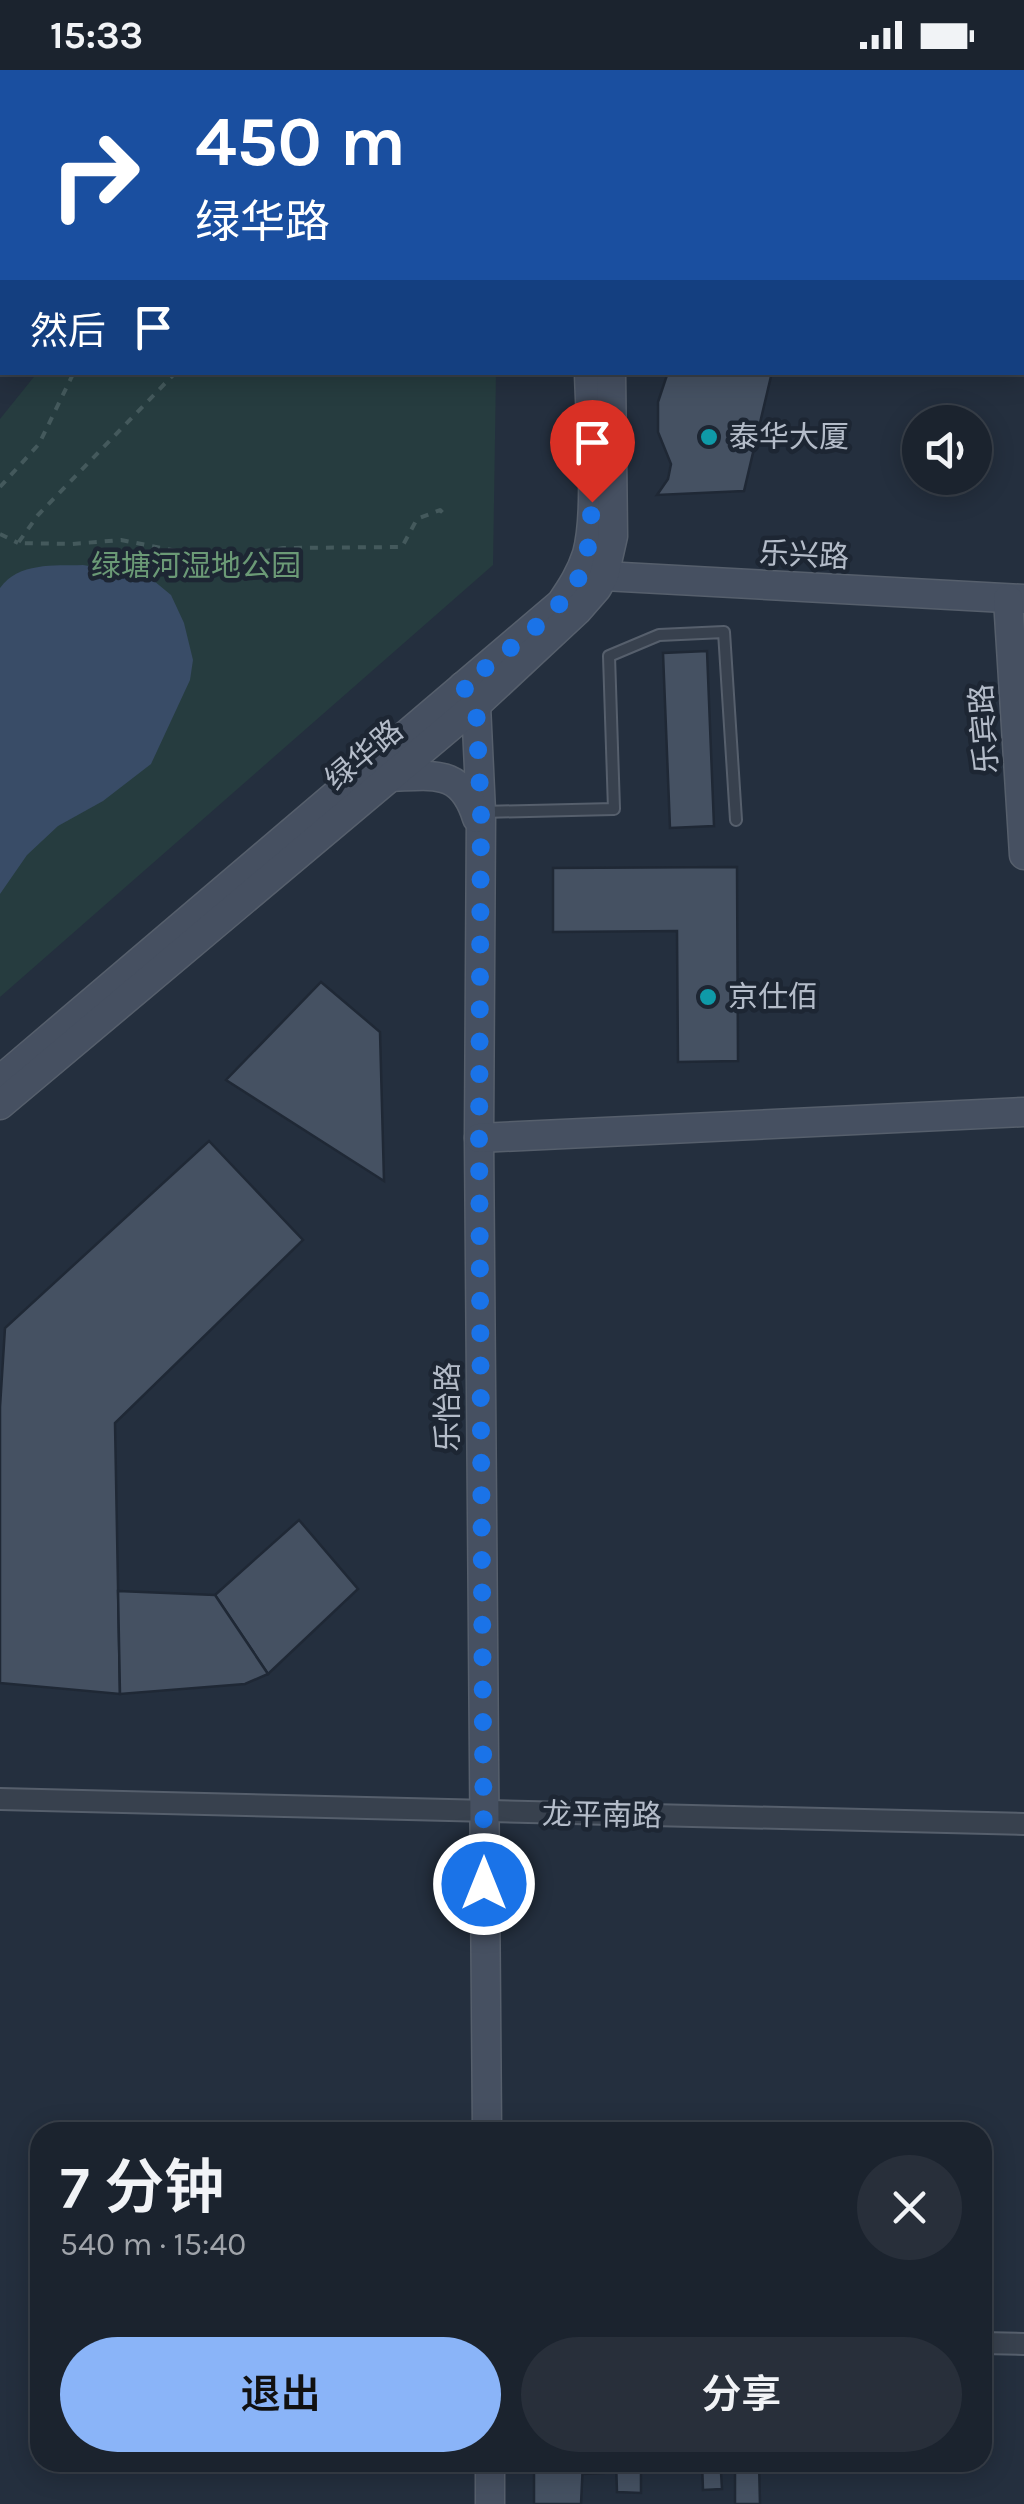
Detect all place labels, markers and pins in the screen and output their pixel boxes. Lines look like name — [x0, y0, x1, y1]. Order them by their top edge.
pin — [550, 400, 635, 503]
place label: 泰华大厦 — [729, 419, 849, 455]
marker: 泰华大厦 — [698, 426, 720, 448]
place label: 京仕佰 — [728, 979, 818, 1015]
marker: 京仕佰 — [697, 986, 719, 1008]

